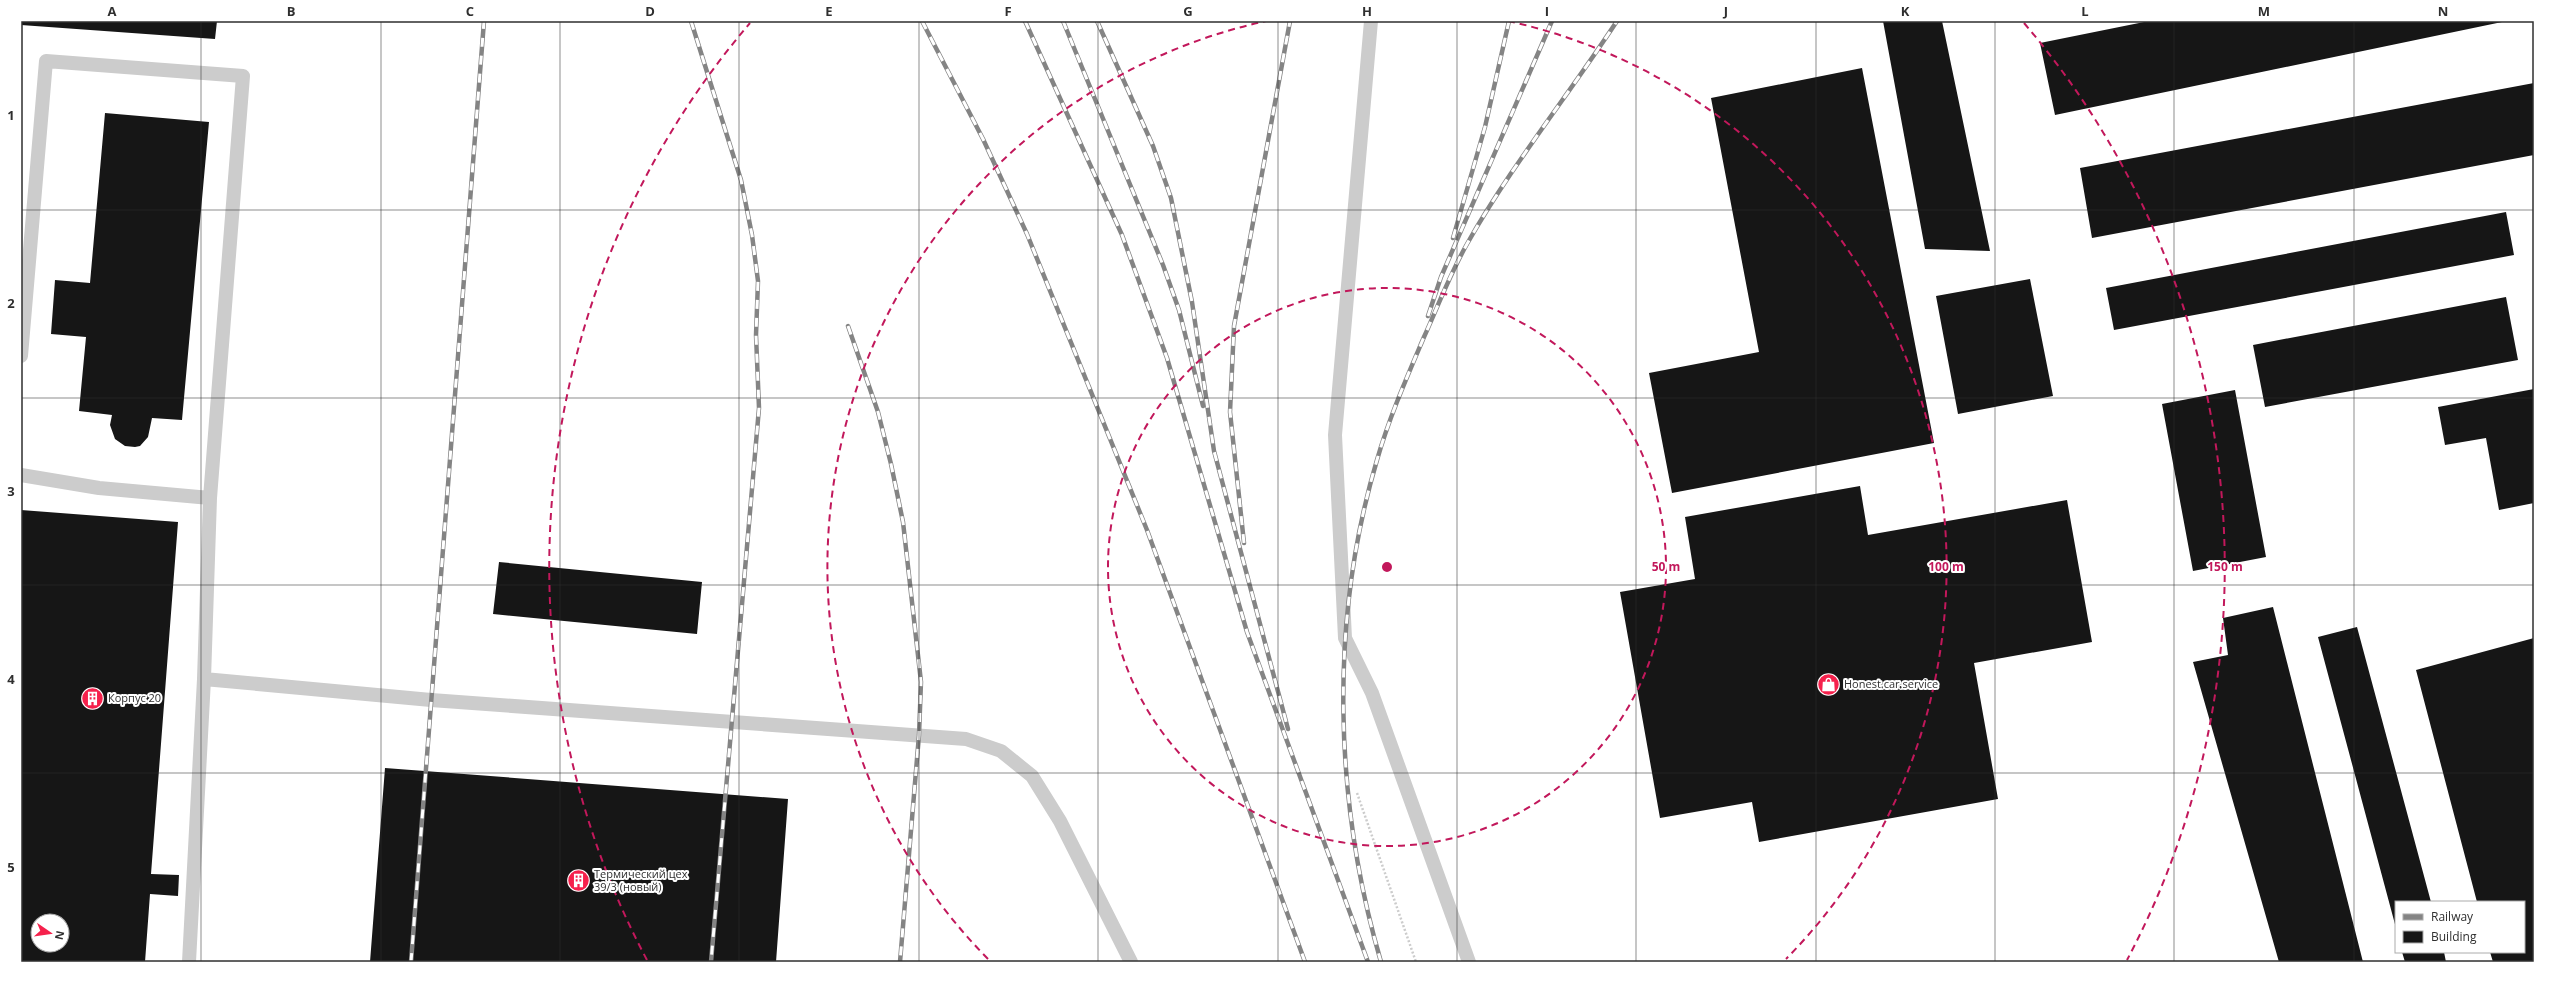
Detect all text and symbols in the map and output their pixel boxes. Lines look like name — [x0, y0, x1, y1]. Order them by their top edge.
text: A — [108, 2, 117, 20]
text: B — [287, 2, 296, 20]
text: C — [466, 2, 474, 20]
text: D — [645, 2, 655, 20]
text: E — [825, 2, 833, 20]
text: F — [1004, 2, 1012, 20]
text: G — [1183, 2, 1193, 20]
text: H — [1362, 2, 1372, 20]
text: I — [1545, 2, 1549, 20]
text: J — [1723, 2, 1728, 20]
text: K — [1901, 2, 1910, 20]
text: L — [2081, 2, 2089, 20]
text: M — [2258, 2, 2270, 20]
text: N — [2438, 2, 2448, 20]
text: 1 — [7, 106, 15, 124]
text: 2 — [7, 294, 15, 312]
text: 3 — [7, 482, 15, 500]
text: 50 m — [1652, 558, 1680, 575]
text: 100 m — [1928, 558, 1964, 575]
text: 150 m — [2207, 558, 2243, 575]
centre of rings — [1380, 560, 1394, 574]
text: 4 — [7, 670, 15, 688]
shop icon: Honest.car.service — [1815, 671, 1841, 697]
place label: Honest.car.service — [1844, 676, 1938, 691]
building icon: Корпус 20 — [80, 685, 106, 711]
place label: Корпус 20 — [108, 690, 161, 705]
text: 5 — [7, 858, 15, 876]
place label: Термический цех 39/3 (новый) — [594, 866, 688, 894]
building icon: Термический цех 39/3 (новый) — [566, 867, 592, 893]
legend — [2395, 901, 2525, 953]
text: Railway — [2431, 908, 2474, 925]
north arrow — [30, 913, 70, 953]
text: Building — [2431, 928, 2477, 945]
text: N — [52, 929, 69, 941]

